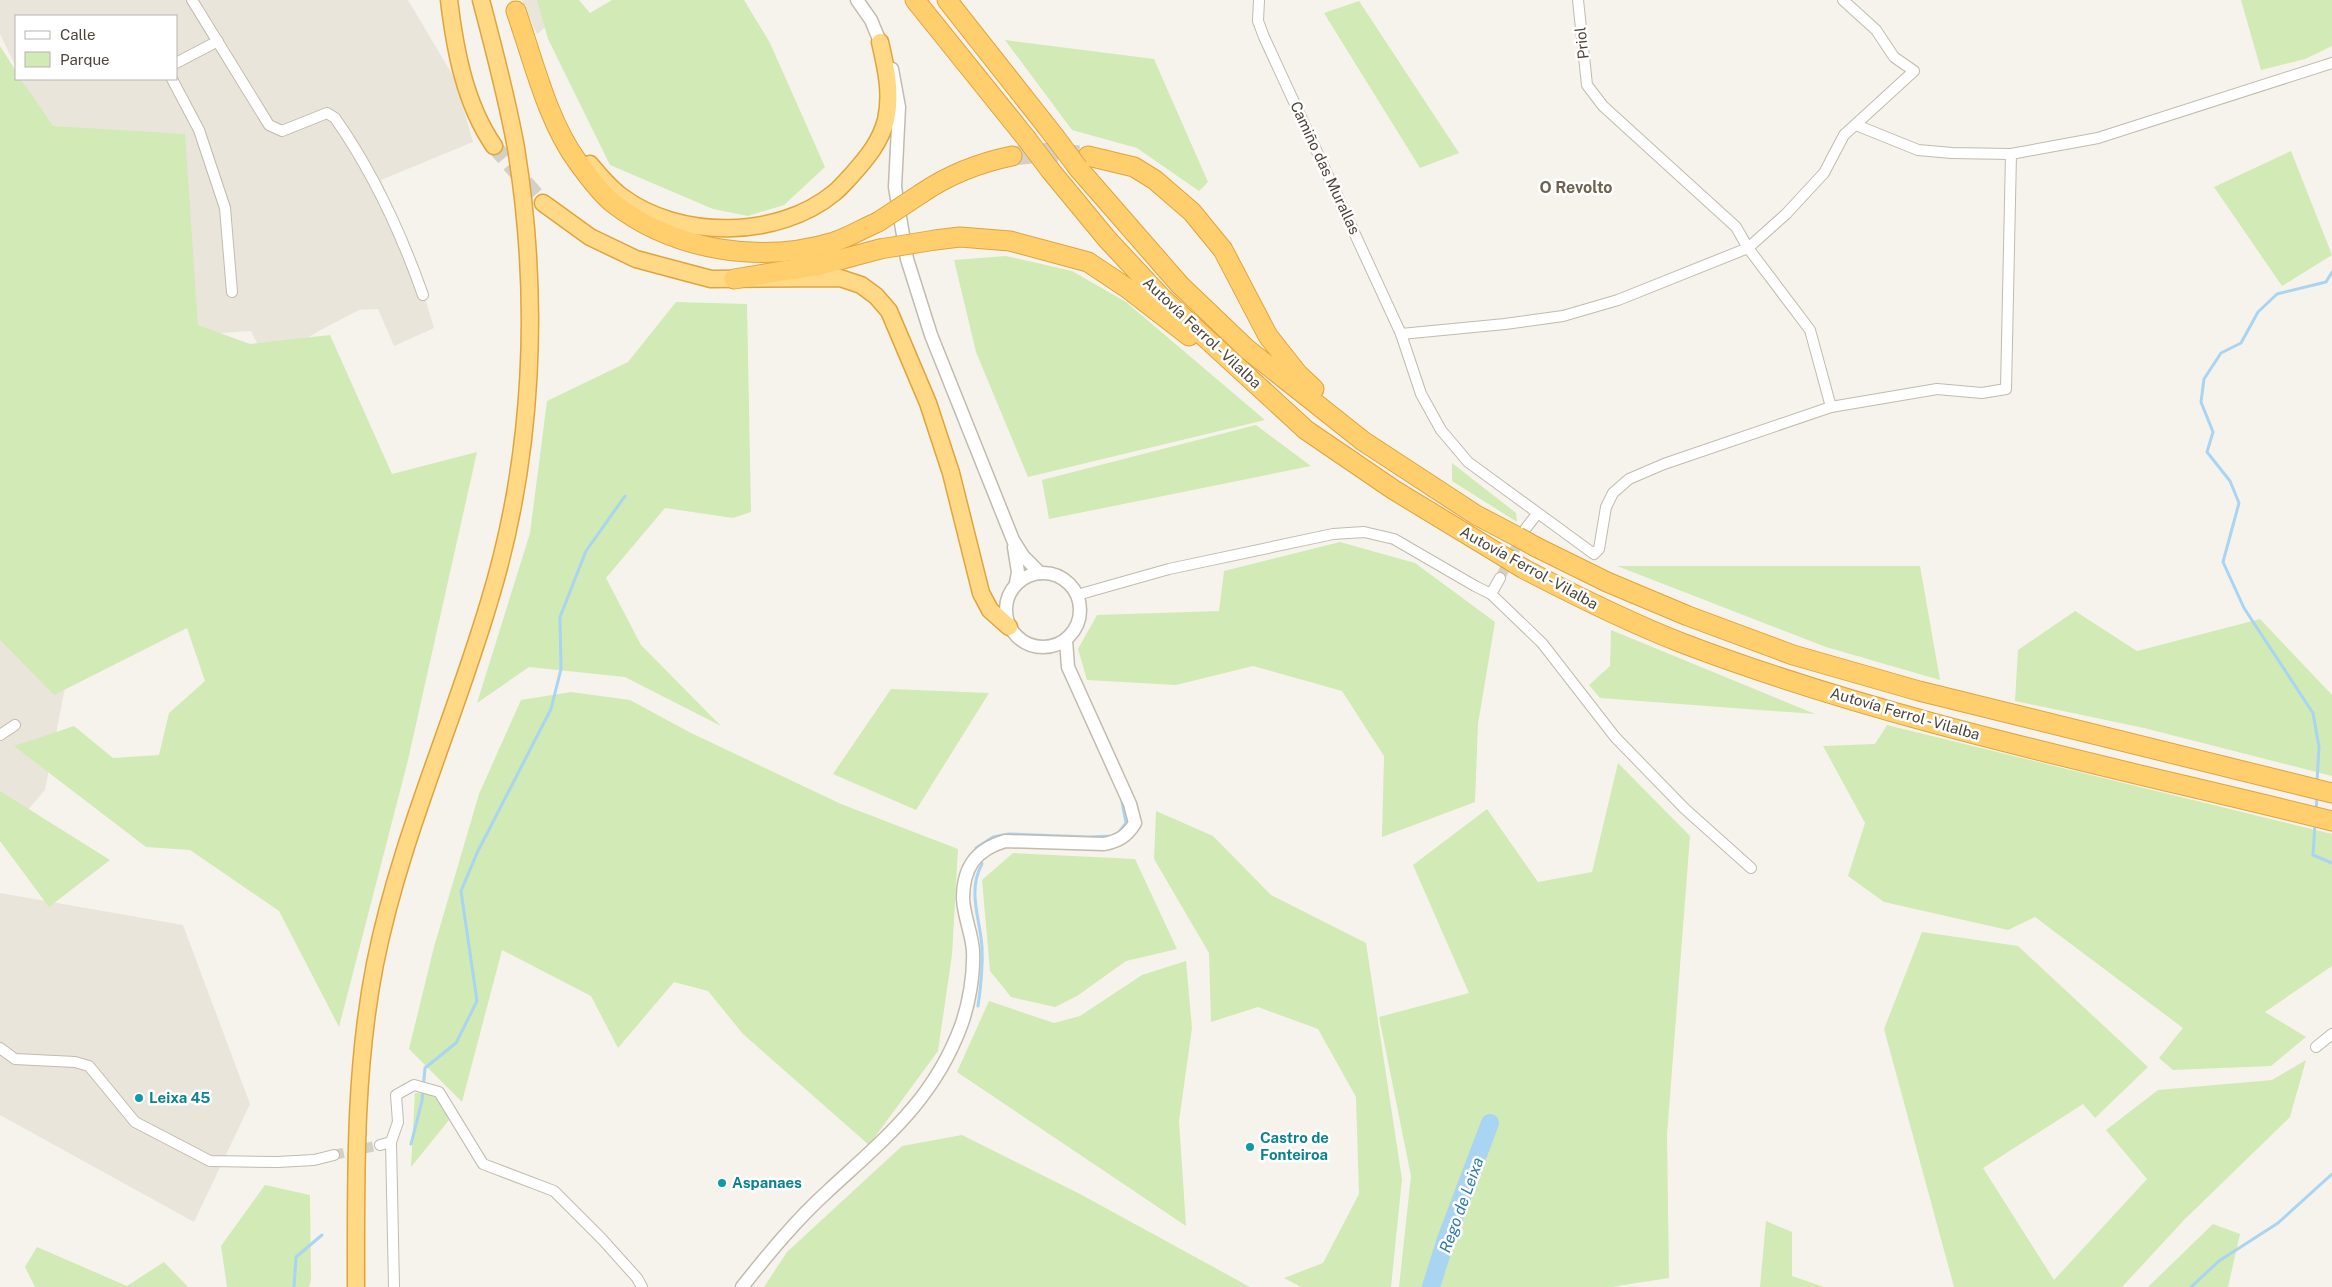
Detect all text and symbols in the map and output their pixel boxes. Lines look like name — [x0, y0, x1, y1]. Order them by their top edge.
legend — [15, 15, 178, 80]
text: Calle — [60, 26, 96, 43]
street label: Priol — [1571, 26, 1592, 60]
text: Parque — [60, 51, 110, 68]
street label: Camiño das Murallas — [1287, 99, 1364, 237]
district label: O Revolto — [1539, 178, 1613, 197]
street label: Autovía Ferrol - Vilalba — [1140, 274, 1265, 392]
street label: Autovía Ferrol - Vilalba — [1457, 523, 1601, 613]
street label: Autovía Ferrol - Vilalba — [1828, 684, 1982, 743]
place label: Leixa 45 — [149, 1089, 210, 1106]
marker: Leixa 45 — [133, 1092, 145, 1104]
place label: Castro de Fonteiroa — [1260, 1129, 1329, 1163]
marker: Castro de Fonteiroa — [1244, 1141, 1256, 1153]
water label: Rego de Leixa — [1435, 1155, 1488, 1255]
place label: Aspanaes — [732, 1174, 802, 1191]
marker: Aspanaes — [716, 1177, 728, 1189]

